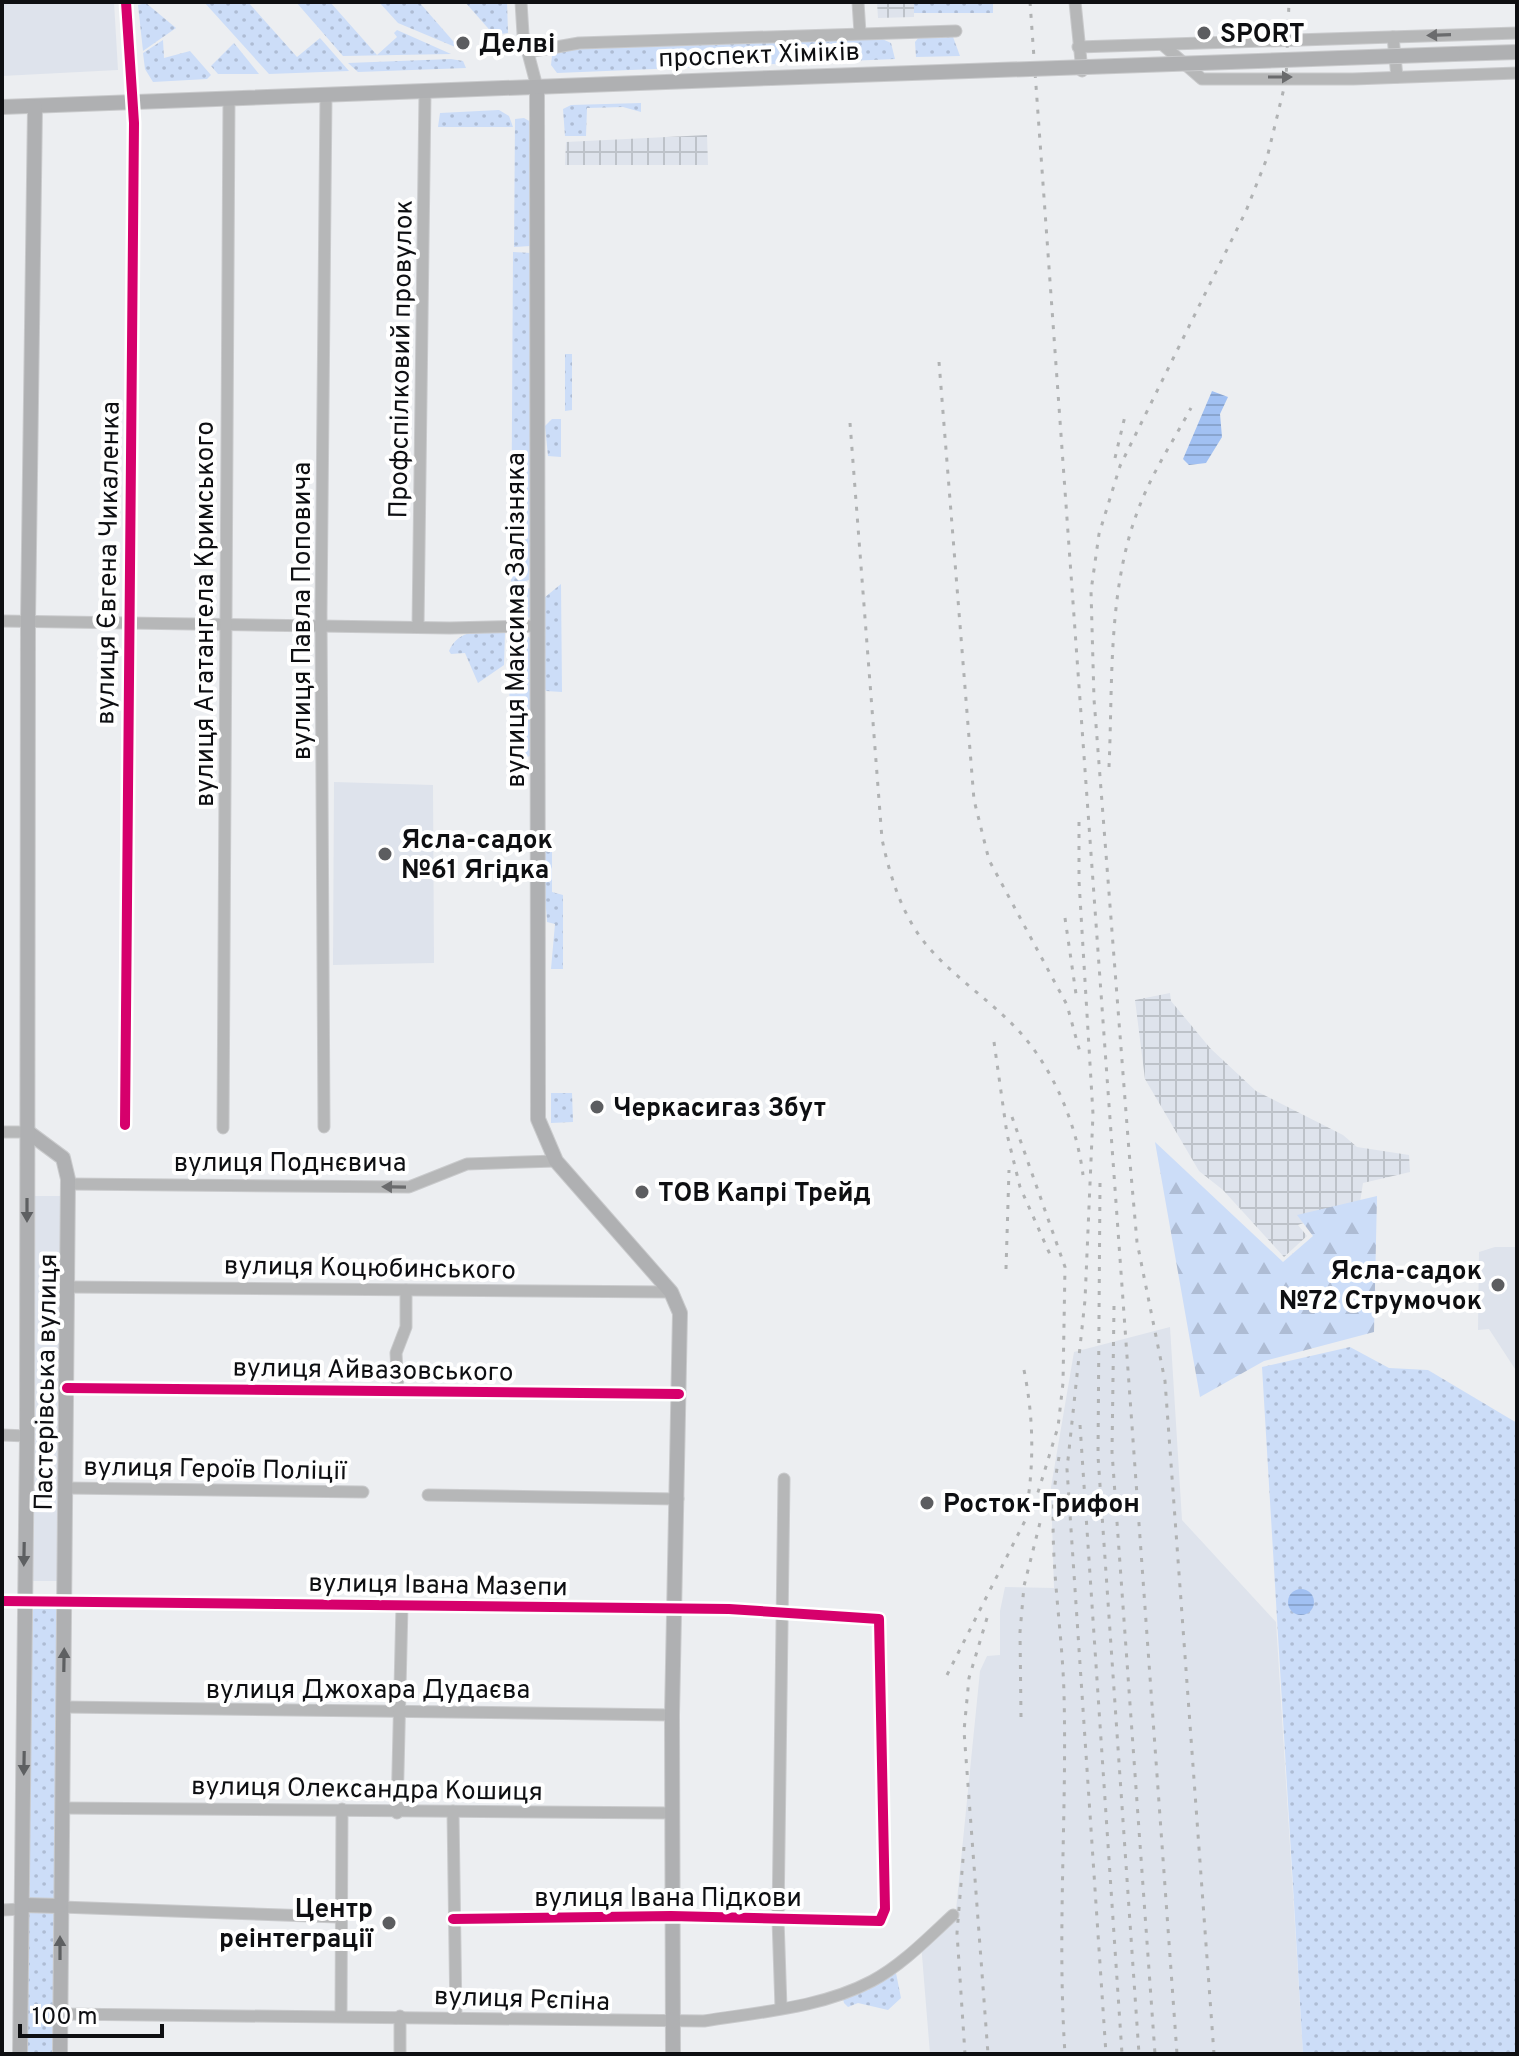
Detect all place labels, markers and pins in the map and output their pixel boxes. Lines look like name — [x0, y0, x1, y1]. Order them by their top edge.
place label: SPORT — [1220, 19, 1305, 52]
marker: SPORT — [1195, 24, 1213, 42]
place label: Делві — [479, 29, 555, 62]
marker: Делві — [454, 34, 472, 52]
place label: Ясла-садок №61 Ягідка — [401, 825, 553, 888]
marker: Ясла-садок №61 Ягідка — [376, 845, 394, 863]
place label: Черкасигаз Збут — [613, 1093, 826, 1126]
marker: Черкасигаз Збут — [588, 1098, 606, 1116]
place label: ТОВ Капрі Трейд — [658, 1178, 871, 1211]
marker: ТОВ Капрі Трейд — [633, 1183, 651, 1201]
place label: Ясла-садок №72 Струмочок — [1279, 1256, 1482, 1319]
marker: Ясла-садок №72 Струмочок — [1489, 1276, 1507, 1294]
place label: Росток-Грифон — [943, 1489, 1140, 1522]
marker: Росток-Грифон — [918, 1494, 936, 1512]
place label: Центр реінтеграції — [219, 1894, 374, 1957]
marker: Центр реінтеграції — [380, 1914, 398, 1932]

